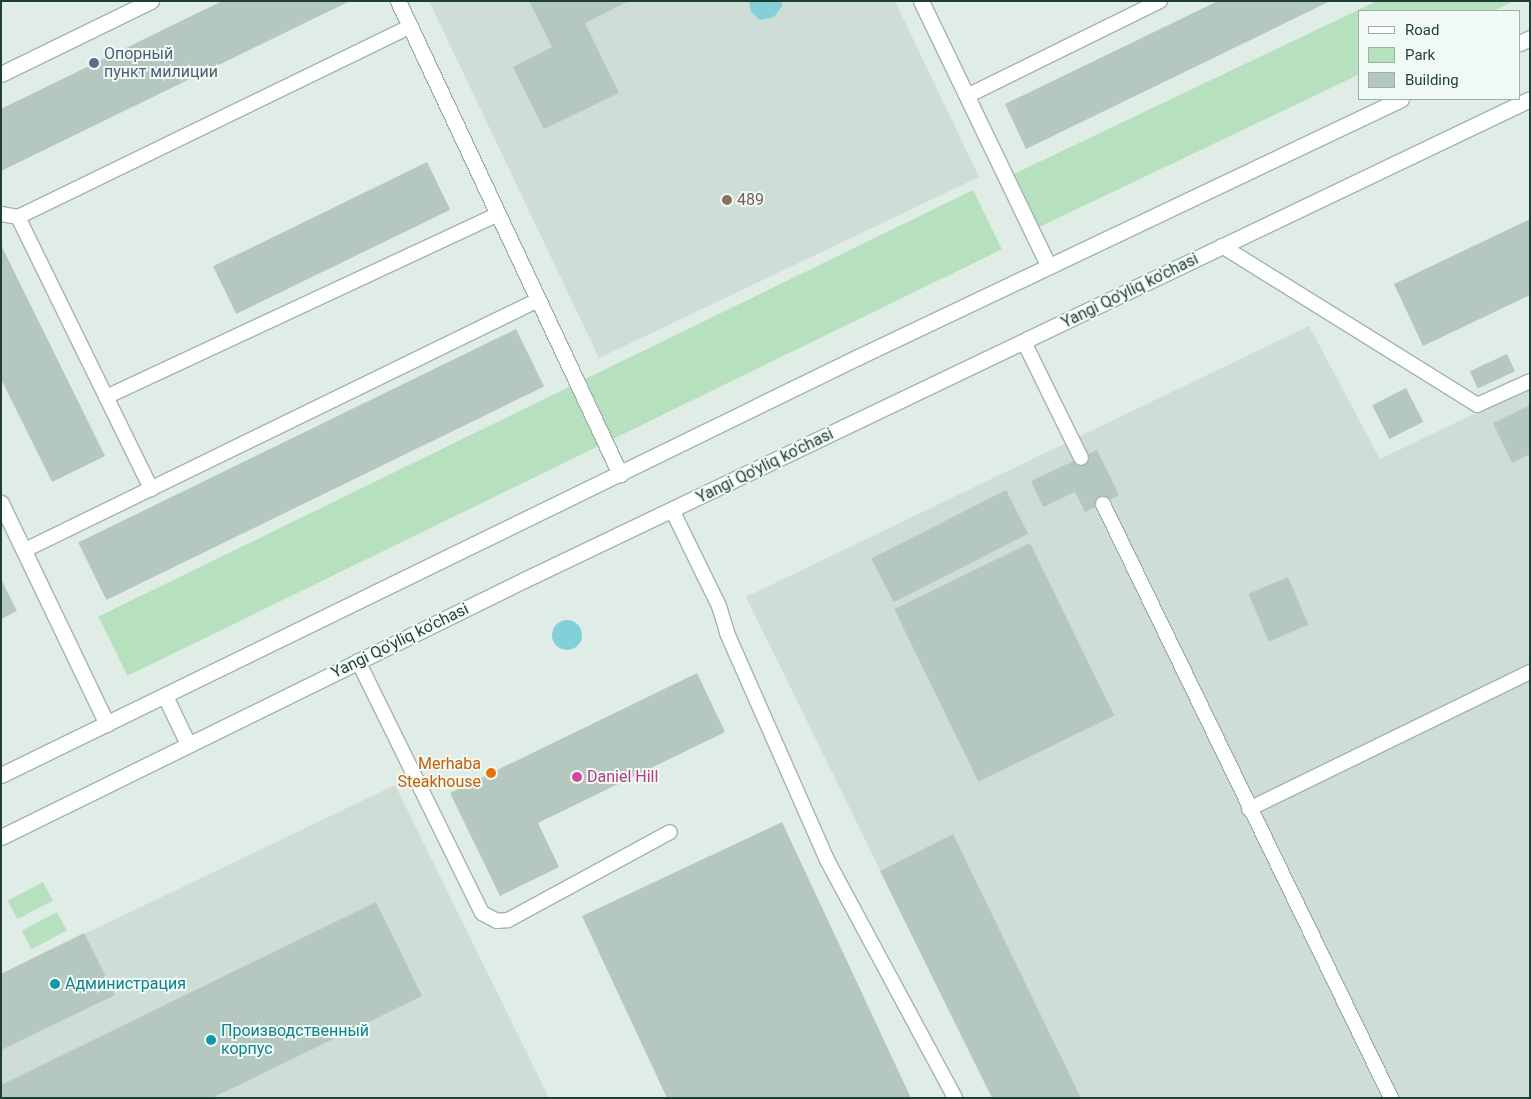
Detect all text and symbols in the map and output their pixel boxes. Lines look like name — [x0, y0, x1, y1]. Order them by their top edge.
legend — [1358, 10, 1521, 100]
text: Road — [1405, 21, 1439, 39]
place label: Опорный пункт милиции — [104, 44, 218, 82]
text: Park — [1405, 46, 1435, 64]
marker: Опорный пункт милиции — [88, 57, 100, 69]
text: Building — [1405, 71, 1459, 89]
place label: 489 — [737, 190, 764, 210]
marker: 489 — [721, 194, 733, 206]
street label: Yangi Qo'yliq ko'chasi — [1058, 249, 1202, 333]
street label: Yangi Qo'yliq ko'chasi — [693, 424, 837, 508]
street label: Yangi Qo'yliq ko'chasi — [328, 599, 472, 683]
place label: Merhaba Steakhouse — [397, 754, 481, 792]
marker: Merhaba Steakhouse — [485, 767, 497, 779]
place label: Daniel Hill — [587, 767, 658, 787]
marker: Daniel Hill — [571, 771, 583, 783]
place label: Администрация — [65, 974, 186, 994]
marker: Администрация — [49, 978, 61, 990]
place label: Производственный корпус — [221, 1021, 369, 1059]
marker: Производственный корпус — [205, 1034, 217, 1046]

